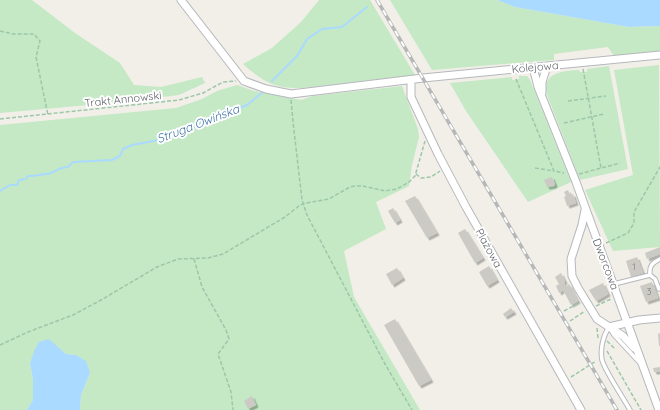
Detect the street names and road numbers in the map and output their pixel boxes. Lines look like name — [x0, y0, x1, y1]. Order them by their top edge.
street label: Kolejowa — [511, 58, 559, 76]
street label: Trakt Annowski — [84, 88, 162, 110]
street label: Plażowa — [473, 226, 505, 270]
street label: Dworcowa — [590, 236, 622, 292]

